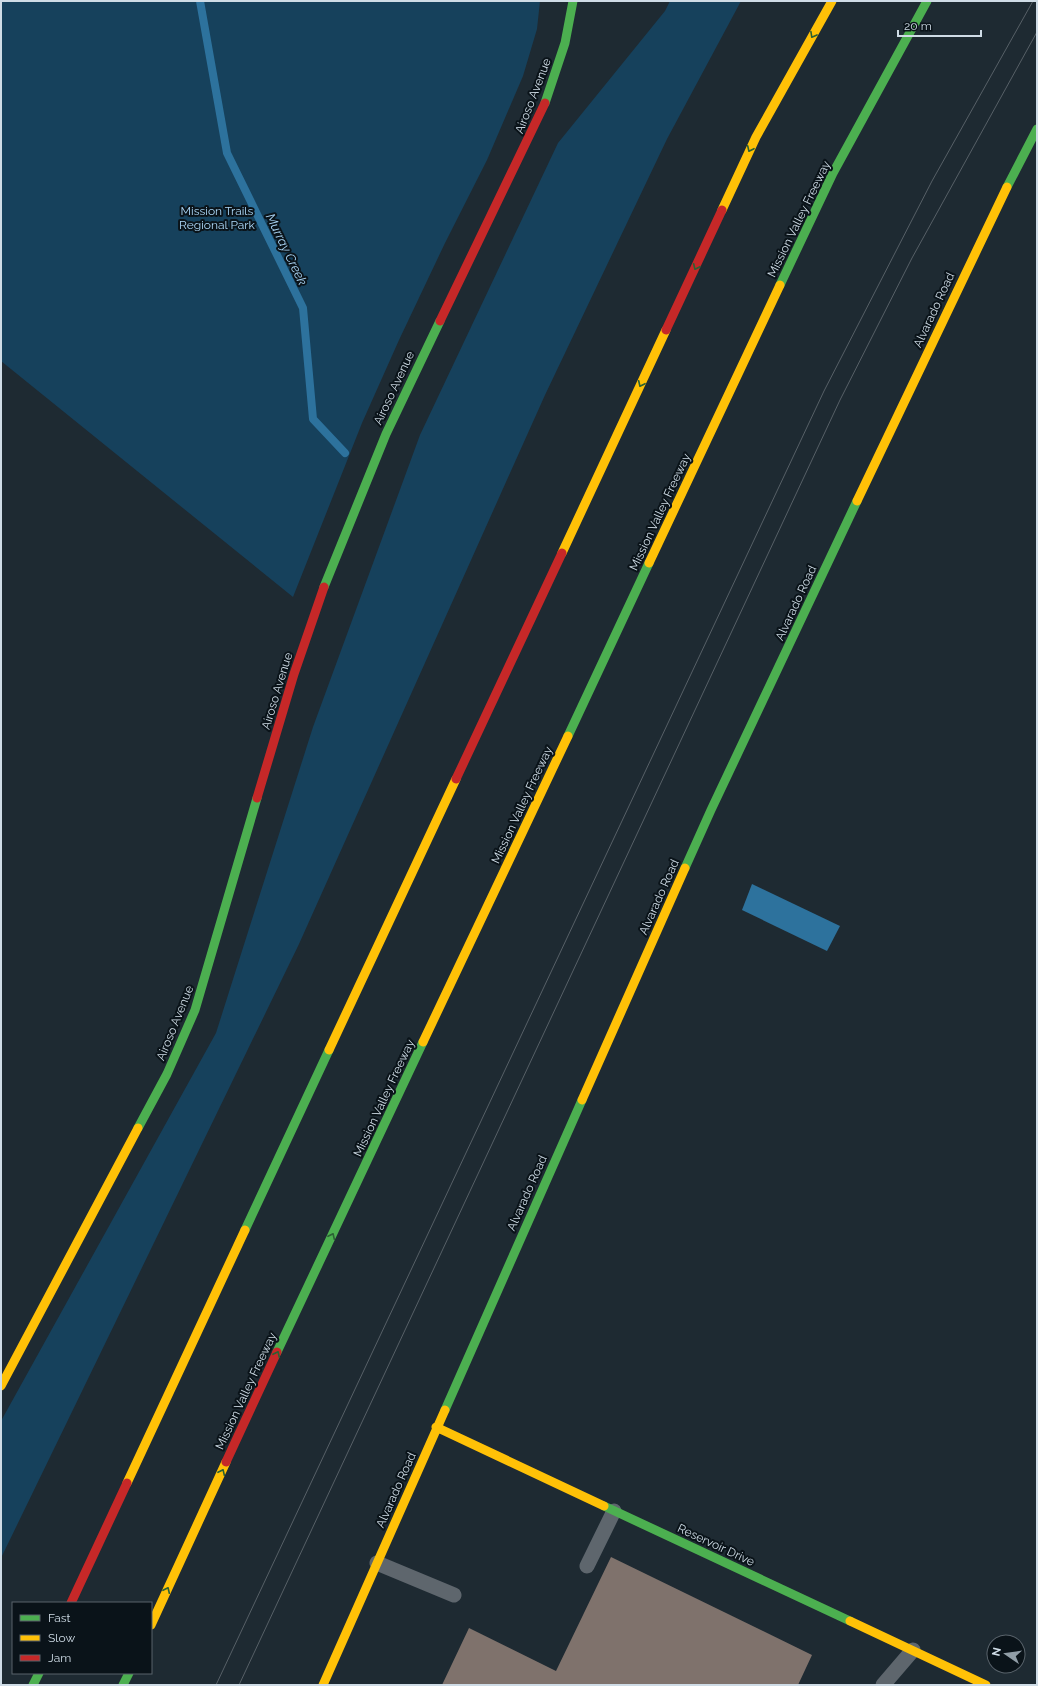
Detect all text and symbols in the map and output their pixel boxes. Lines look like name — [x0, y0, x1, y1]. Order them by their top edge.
scale bar — [898, 12, 981, 38]
text: 20 m — [904, 19, 932, 33]
one-way arrow — [811, 31, 818, 38]
street label: Airoso Avenue — [512, 56, 554, 136]
one-way arrow — [747, 145, 755, 152]
street label: Mission Valley Freeway — [765, 158, 834, 280]
park label: Mission Trails Regional Park — [179, 204, 256, 232]
water label: Murray Creek — [263, 211, 310, 288]
one-way arrow — [692, 263, 700, 270]
street label: Alvarado Road — [911, 270, 957, 350]
street label: Airoso Avenue — [371, 349, 417, 427]
one-way arrow — [637, 381, 645, 388]
street label: Mission Valley Freeway — [627, 451, 694, 573]
street label: Alvarado Road — [773, 563, 819, 643]
street label: Airoso Avenue — [259, 651, 295, 731]
street label: Mission Valley Freeway — [489, 744, 556, 866]
street label: Alvarado Road — [636, 857, 682, 937]
street label: Airoso Avenue — [154, 983, 196, 1063]
street label: Mission Valley Freeway — [351, 1037, 418, 1159]
street label: Alvarado Road — [504, 1153, 550, 1233]
one-way arrow — [327, 1233, 335, 1241]
street label: Mission Valley Freeway — [213, 1330, 280, 1452]
one-way arrow — [272, 1351, 280, 1358]
street label: Alvarado Road — [373, 1450, 419, 1530]
one-way arrow — [217, 1469, 225, 1476]
street label: Reservoir Drive — [675, 1521, 757, 1569]
one-way arrow — [162, 1586, 170, 1594]
legend — [12, 1602, 152, 1674]
text: Fast — [48, 1611, 71, 1625]
text: Slow — [48, 1631, 75, 1645]
north arrow — [986, 1634, 1026, 1674]
text: N — [989, 1646, 1004, 1657]
text: Jam — [48, 1651, 71, 1665]

